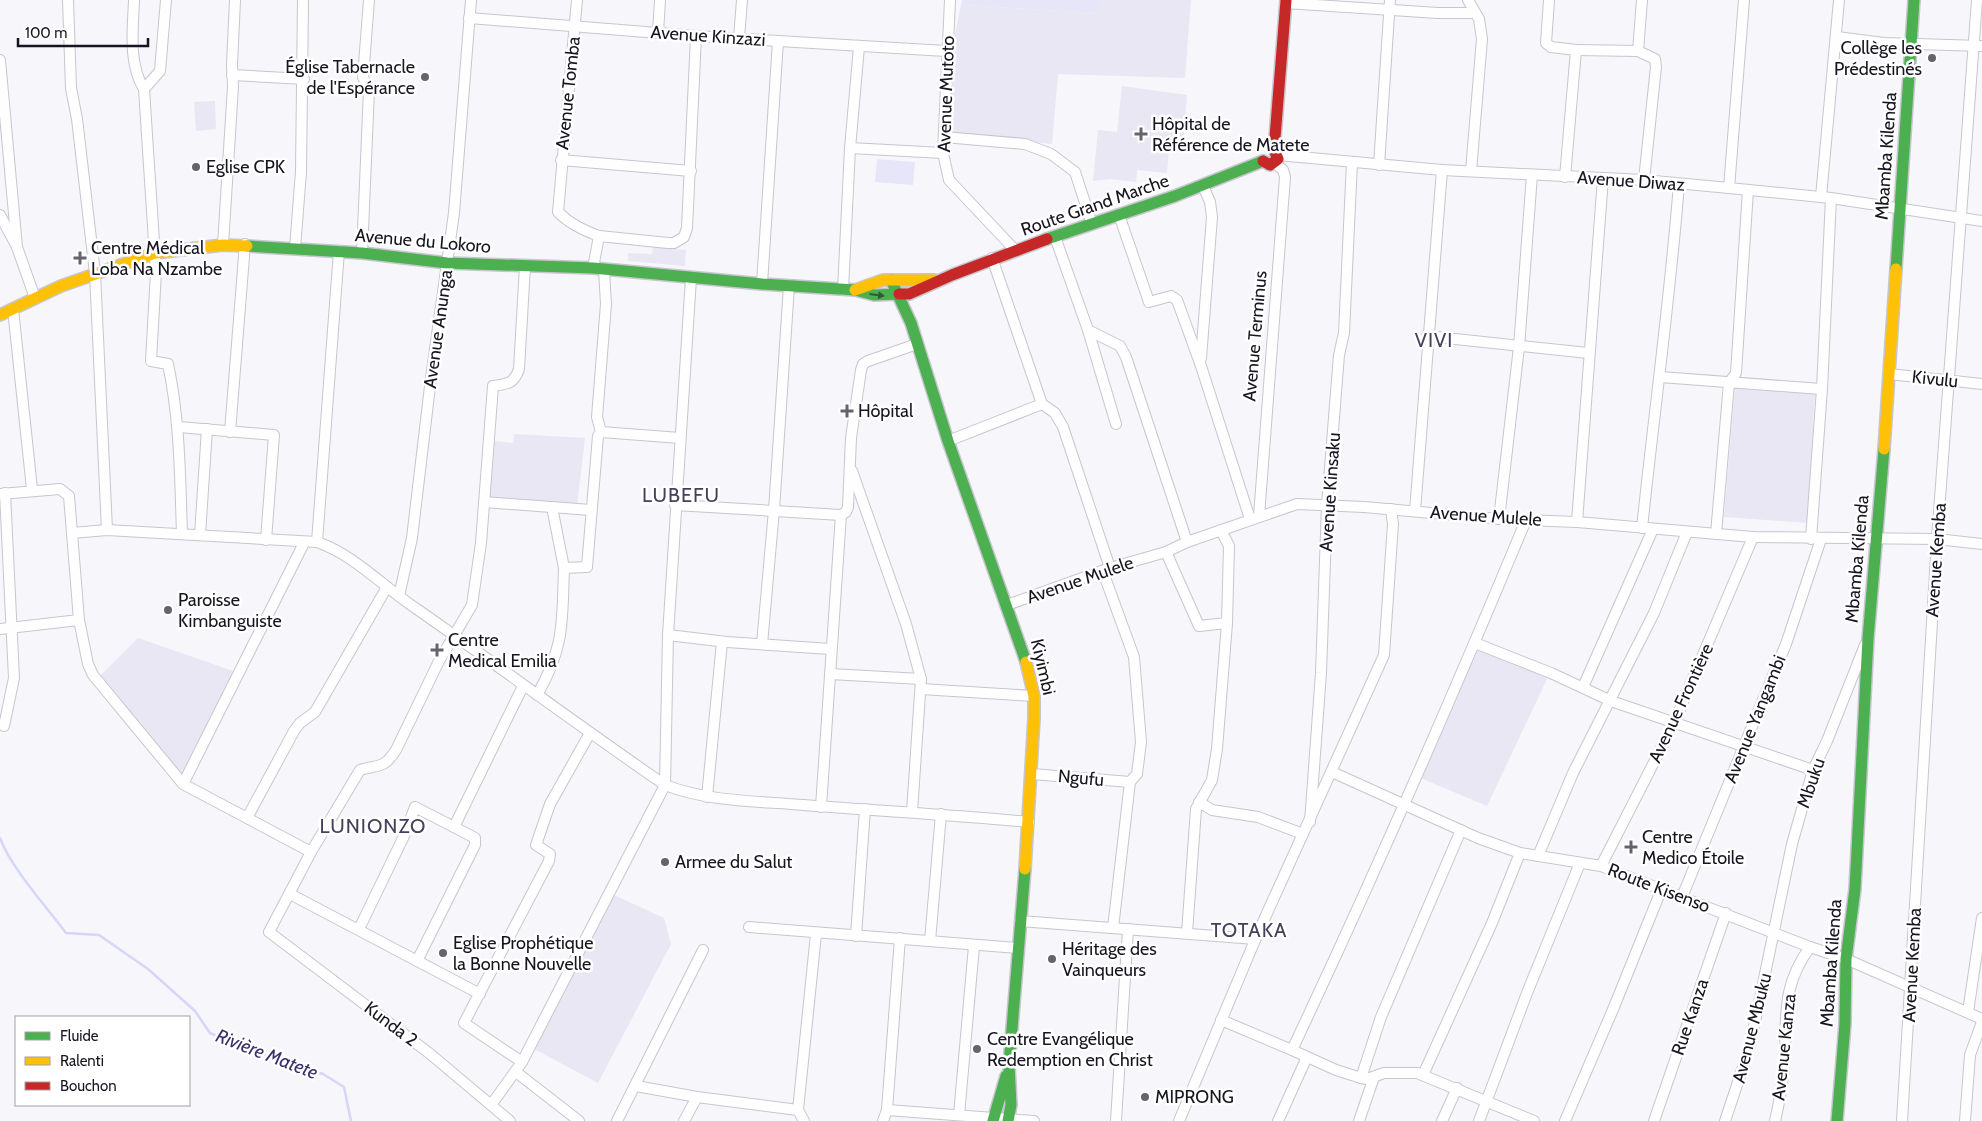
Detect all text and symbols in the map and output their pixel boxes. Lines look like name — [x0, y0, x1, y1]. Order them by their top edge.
scale bar — [18, 15, 148, 47]
street label: Avenue Kinzazi — [650, 21, 766, 51]
text: 100 m — [25, 24, 67, 42]
street label: Avenue Tomba — [551, 35, 585, 151]
street label: Avenue Mutoto — [933, 35, 959, 153]
place label: Collège les Prédestinés — [1834, 37, 1922, 80]
marker: Collège les Prédestinés — [1926, 52, 1938, 64]
place label: Église Tabernacle de l'Espérance — [285, 56, 415, 99]
marker: Église Tabernacle de l'Espérance — [419, 71, 431, 83]
street label: Mbamba Kilenda — [1871, 91, 1901, 221]
place label: Hôpital de Référence de Matete — [1152, 113, 1309, 156]
marker: Hôpital de Référence de Matete — [1134, 127, 1148, 141]
place label: Eglise CPK — [206, 156, 286, 178]
marker: Eglise CPK — [190, 161, 202, 173]
street label: Avenue Diwaz — [1576, 166, 1686, 196]
street label: Route Grand Marche — [1018, 169, 1172, 241]
street label: Avenue du Lokoro — [354, 224, 492, 258]
place label: Centre Médical Loba Na Nzambe — [91, 237, 222, 280]
marker: Centre Médical Loba Na Nzambe — [73, 251, 87, 265]
street label: Avenue Anunga — [419, 268, 457, 390]
street label: Avenue Terminus — [1238, 270, 1272, 402]
one-way arrow — [869, 291, 885, 299]
district label: VIVI — [1415, 328, 1453, 352]
street label: Kivulu — [1911, 366, 1959, 392]
place label: Hôpital — [858, 400, 914, 422]
marker: Hôpital — [840, 404, 854, 418]
street label: Avenue Kinsaku — [1315, 432, 1345, 552]
district label: LUBEFU — [642, 483, 720, 507]
street label: Mbamba Kilenda — [1840, 494, 1874, 624]
street label: Avenue Mulele — [1430, 501, 1542, 531]
street label: Avenue Kemba — [1921, 502, 1951, 618]
street label: Avenue Mulele — [1024, 551, 1136, 609]
place label: Paroisse Kimbanguiste — [178, 589, 282, 632]
marker: Paroisse Kimbanguiste — [162, 604, 174, 616]
place label: Centre Medical Emilia — [448, 629, 557, 672]
street label: Kiyimbi — [1026, 637, 1060, 697]
street label: Avenue Frontière — [1644, 640, 1718, 766]
marker: Centre Medical Emilia — [430, 643, 444, 657]
street label: Avenue Yangambi — [1719, 652, 1791, 786]
street label: Mbuku — [1792, 755, 1830, 811]
street label: Ngufu — [1057, 765, 1105, 791]
district label: LUNIONZO — [320, 814, 426, 838]
place label: Centre Medico Étoile — [1642, 826, 1744, 869]
marker: Centre Medico Étoile — [1624, 840, 1638, 854]
place label: Armee du Salut — [675, 851, 792, 873]
marker: Armee du Salut — [659, 856, 671, 868]
street label: Route Kisenso — [1605, 858, 1713, 918]
street label: Mbamba Kilenda — [1816, 898, 1846, 1028]
street label: Avenue Kemba — [1898, 907, 1926, 1023]
district label: TOTAKA — [1211, 918, 1287, 942]
place label: Eglise Prophétique la Bonne Nouvelle — [453, 932, 594, 975]
place label: Héritage des Vainqueurs — [1062, 938, 1157, 981]
marker: Eglise Prophétique la Bonne Nouvelle — [437, 947, 449, 959]
marker: Héritage des Vainqueurs — [1046, 953, 1058, 965]
street label: Avenue Mbuku — [1728, 971, 1776, 1085]
street label: Rue Kanza — [1667, 976, 1713, 1058]
street label: Avenue Kanza — [1767, 992, 1801, 1101]
street label: Kunda 2 — [360, 997, 422, 1051]
legend — [15, 1016, 190, 1106]
water label: Rivière Matete — [213, 1024, 321, 1084]
text: Fluide — [60, 1027, 99, 1045]
place label: Centre Evangélique Redemption en Christ — [987, 1028, 1153, 1071]
marker: Centre Evangélique Redemption en Christ — [971, 1043, 983, 1055]
text: Ralenti — [60, 1052, 104, 1070]
text: Bouchon — [60, 1077, 117, 1095]
place label: MIPRONG — [1155, 1086, 1234, 1108]
marker: MIPRONG — [1139, 1091, 1151, 1103]

